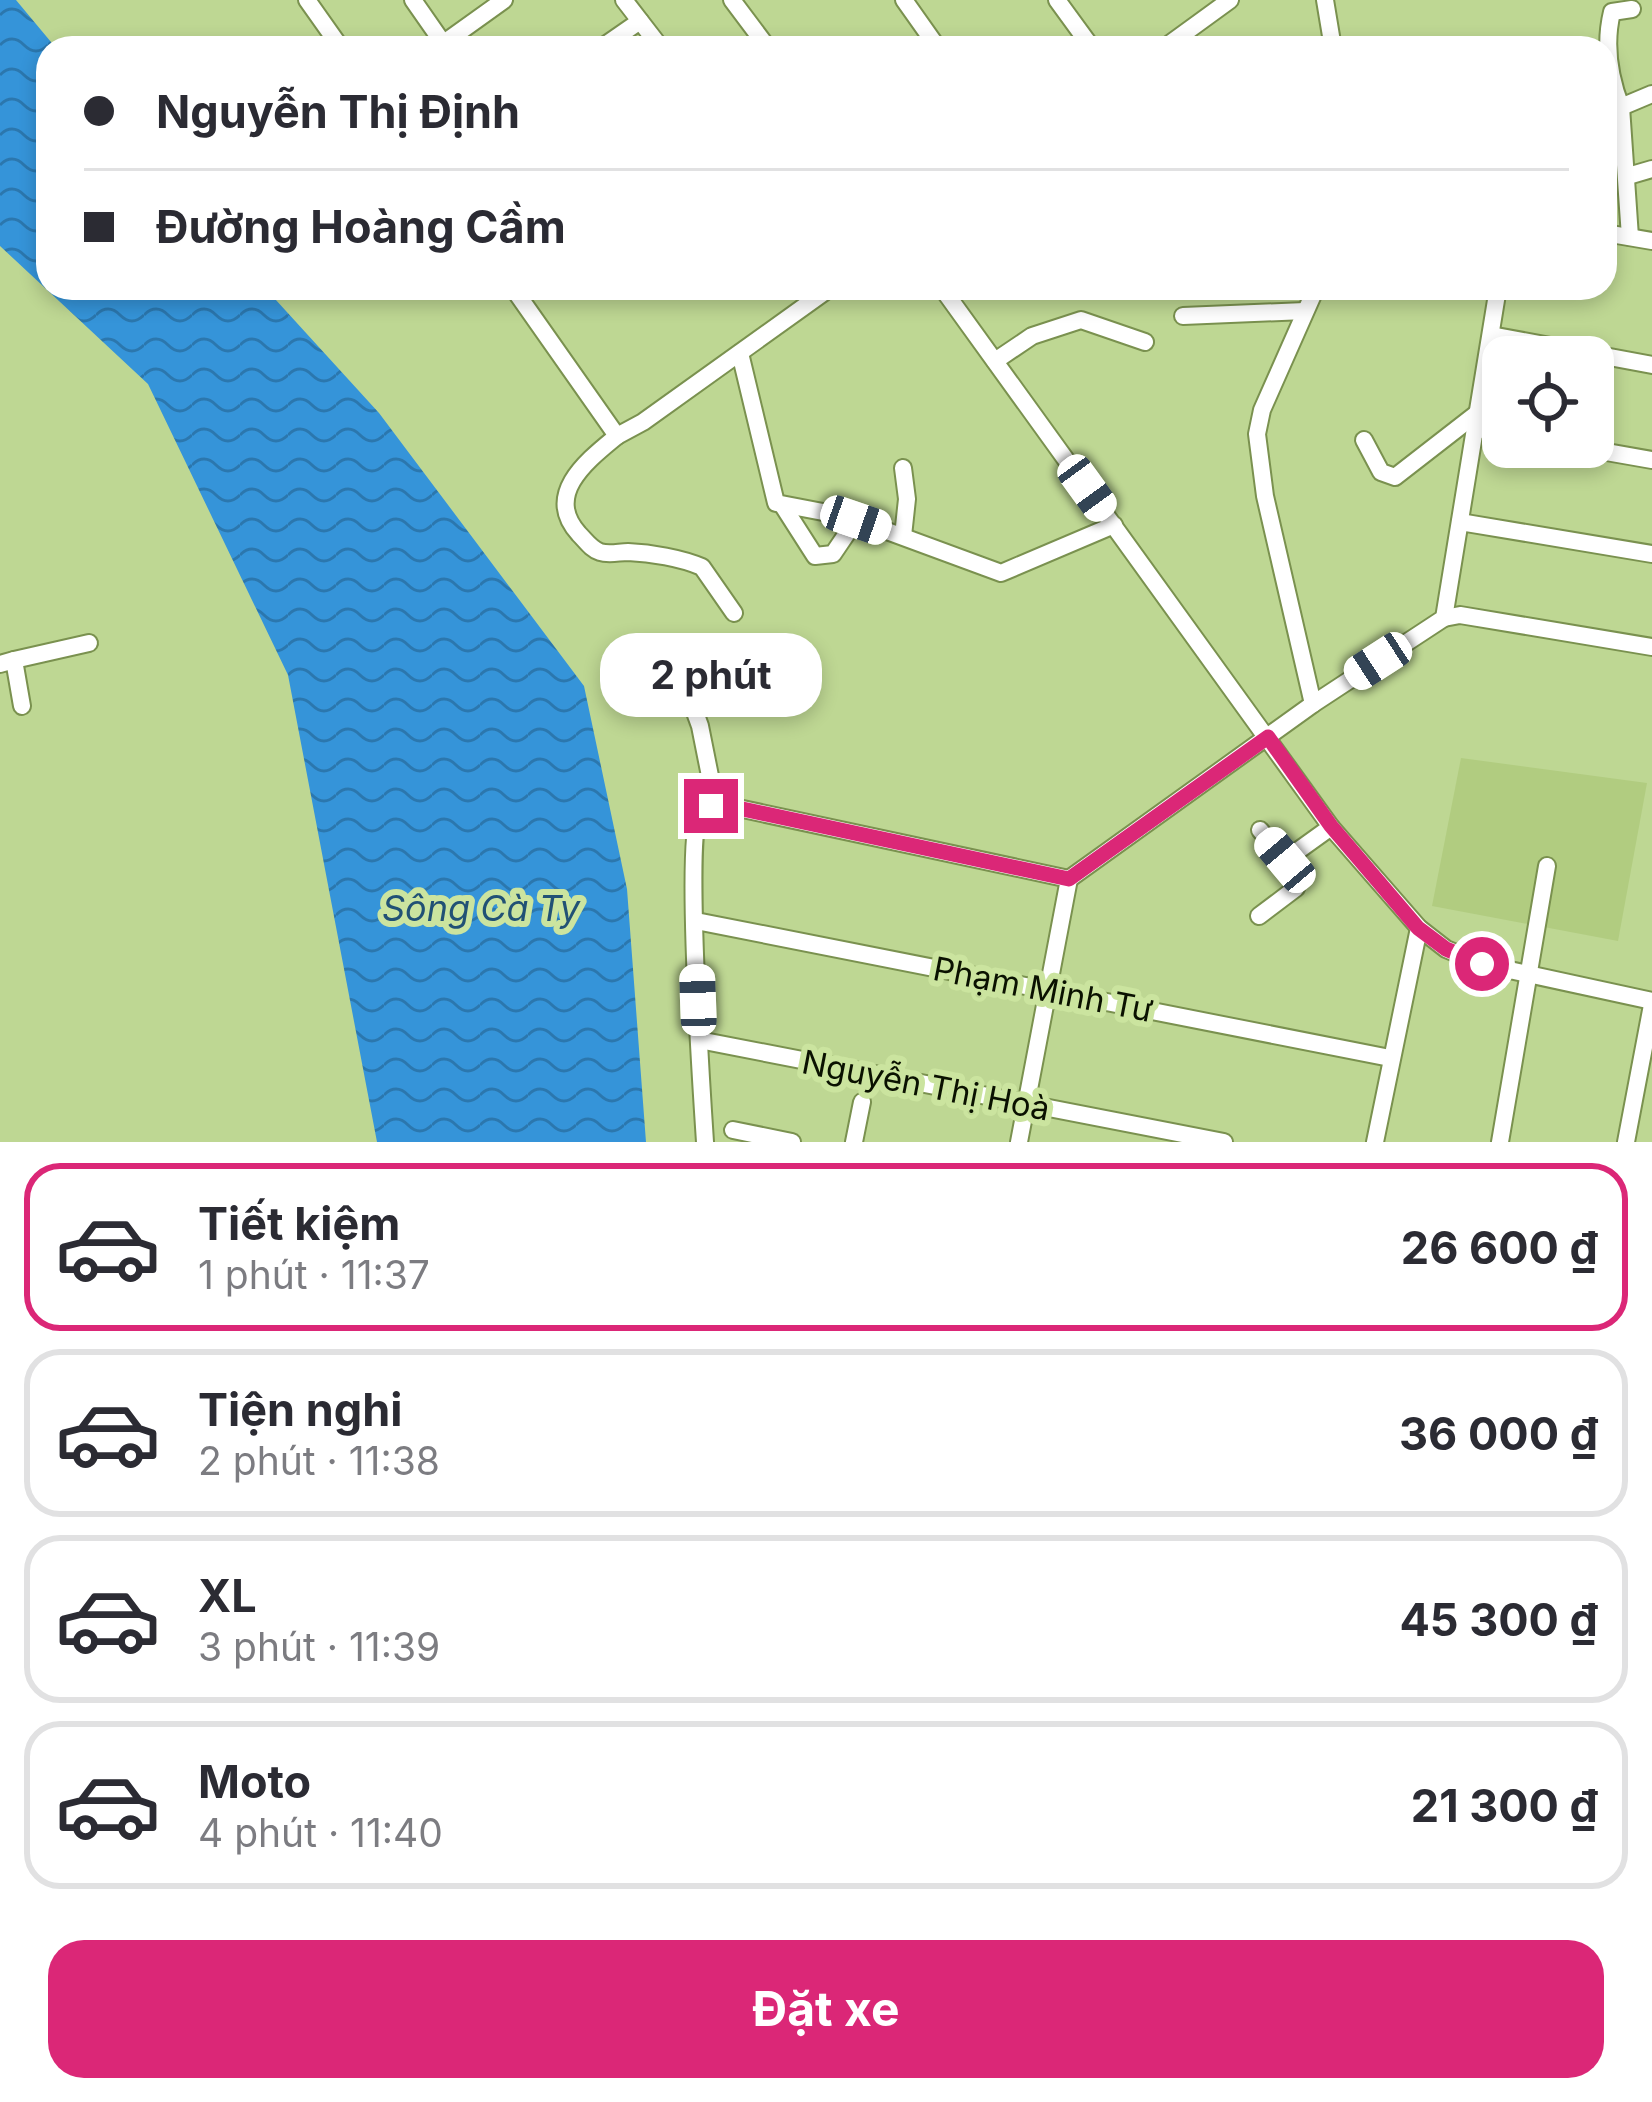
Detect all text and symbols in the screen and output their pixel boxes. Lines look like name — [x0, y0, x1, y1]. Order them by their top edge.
text: Nguyễn Thị Định — [156, 84, 520, 139]
text: Đường Hoàng Cầm — [156, 199, 566, 254]
map controls — [1482, 336, 1614, 468]
button: locate — [1482, 336, 1614, 468]
car — [1051, 448, 1123, 528]
car — [816, 491, 896, 549]
car — [1338, 626, 1418, 696]
callout: 2 phút — [600, 632, 822, 716]
text: 2 phút — [650, 651, 772, 698]
route end — [684, 779, 738, 833]
car — [1248, 821, 1322, 899]
water label: Sông Cà Ty — [382, 886, 581, 930]
route start — [1455, 937, 1509, 991]
street label: Phạm Minh Tư — [930, 948, 1156, 1030]
car — [679, 963, 717, 1037]
street label: Nguyễn Thị Hoà — [799, 1041, 1053, 1129]
icon: car — [54, 1193, 162, 1301]
text: Tiết kiệm — [198, 1196, 400, 1251]
text: 26 600 ₫ — [1401, 1220, 1598, 1275]
text: 1 phút · 11:37 — [198, 1251, 430, 1298]
icon: car — [54, 1379, 162, 1487]
text: Tiện nghi — [198, 1382, 402, 1437]
text: 36 000 ₫ — [1399, 1406, 1598, 1461]
text: 2 phút · 11:38 — [198, 1437, 440, 1484]
icon: car — [54, 1565, 162, 1673]
text: XL — [198, 1568, 257, 1623]
text: 45 300 ₫ — [1399, 1592, 1598, 1647]
text: 3 phút · 11:39 — [198, 1623, 440, 1670]
icon: car — [54, 1751, 162, 1859]
text: Moto — [198, 1754, 311, 1809]
text: 21 300 ₫ — [1411, 1778, 1598, 1833]
text: 4 phút · 11:40 — [198, 1809, 443, 1856]
button: Đặt xe — [48, 1940, 1604, 2078]

